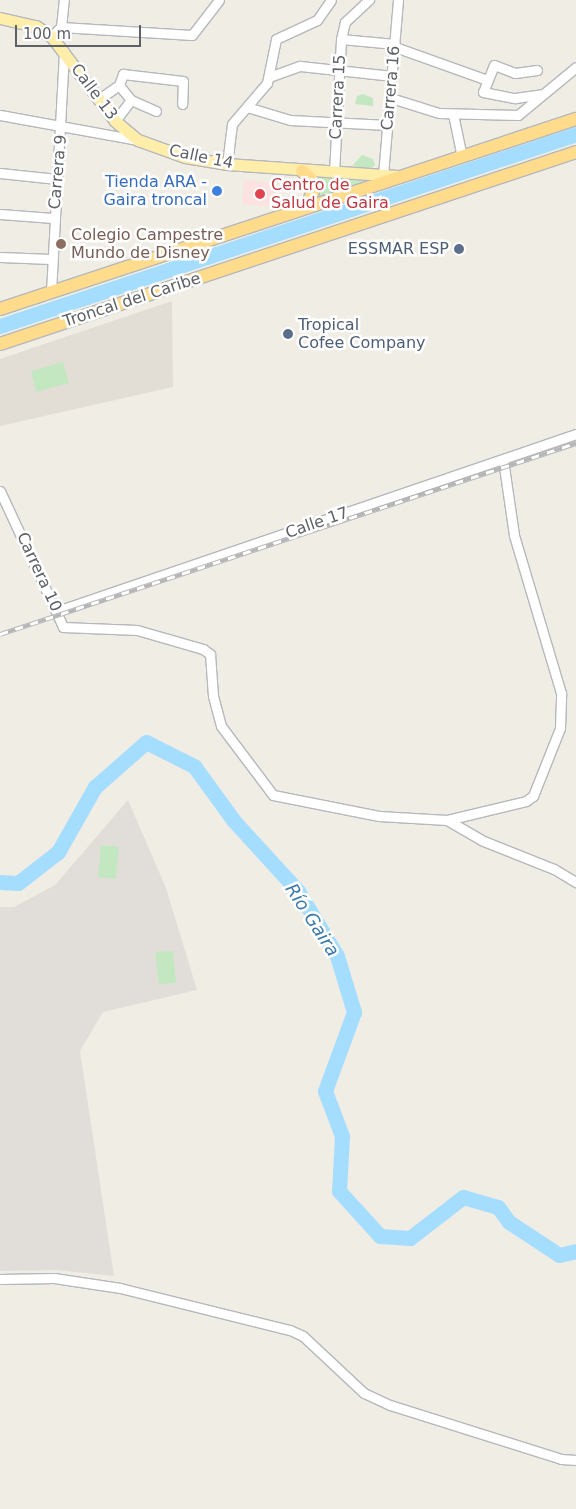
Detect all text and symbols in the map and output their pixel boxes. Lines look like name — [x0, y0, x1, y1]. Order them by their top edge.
scale bar — [18, 15, 144, 47]
text: 100 m — [23, 25, 71, 43]
street label: Carrera 16 — [378, 45, 404, 131]
street label: Carrera 15 — [326, 54, 350, 140]
street label: Calle 13 — [67, 60, 121, 124]
street label: Carrera 9 — [45, 134, 71, 210]
street label: Calle 14 — [167, 141, 235, 173]
place label: Tienda ARA - Gaira troncal — [103, 172, 207, 210]
place label: Centro de Salud de Gaira — [271, 175, 389, 213]
marker: Tienda ARA - Gaira troncal — [211, 185, 223, 197]
marker: Centro de Salud de Gaira — [253, 187, 267, 201]
place label: Colegio Campestre Mundo de Disney — [71, 225, 223, 263]
marker: Colegio Campestre Mundo de Disney — [55, 238, 67, 250]
place label: ESSMAR ESP — [348, 239, 449, 259]
marker: ESSMAR ESP — [453, 243, 465, 255]
street label: Troncal del Caribe — [61, 269, 203, 331]
place label: Tropical Cofee Company — [298, 315, 425, 353]
marker: Tropical Cofee Company — [282, 328, 294, 340]
street label: Calle 17 — [283, 503, 351, 543]
street label: Carrera 10 — [12, 529, 66, 615]
water label: Río Gaira — [280, 879, 344, 961]

